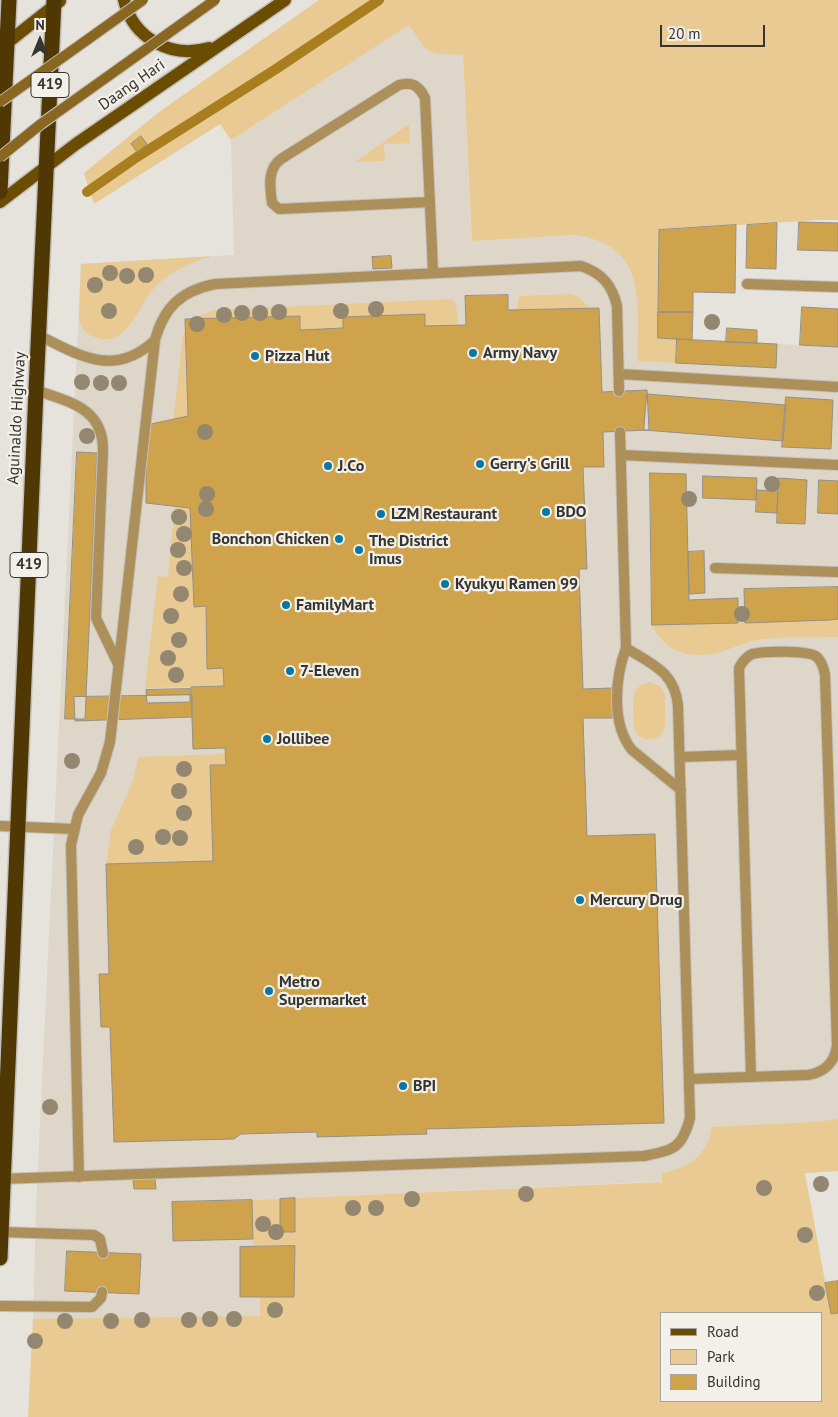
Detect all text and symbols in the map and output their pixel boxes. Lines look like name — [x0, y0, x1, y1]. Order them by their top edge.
north arrow — [15, 15, 65, 65]
scale bar — [663, 15, 768, 47]
text: N — [35, 16, 45, 34]
text: 20 m — [668, 24, 701, 43]
street label: Daang Hari — [95, 55, 169, 115]
road number: 419 — [31, 72, 69, 98]
place label: Army Navy — [483, 343, 557, 363]
place label: Pizza Hut — [265, 346, 330, 366]
marker: Army Navy — [467, 347, 479, 359]
marker: Pizza Hut — [249, 350, 261, 362]
street label: Aguinaldo Highway — [4, 351, 30, 485]
place label: Gerry's Grill — [490, 454, 570, 474]
place label: J.Co — [338, 456, 364, 476]
marker: Gerry's Grill — [474, 458, 486, 470]
marker: J.Co — [322, 460, 334, 472]
place label: BDO — [556, 502, 587, 522]
place label: LZM Restaurant — [391, 504, 497, 524]
marker: BDO — [540, 506, 552, 518]
marker: LZM Restaurant — [375, 508, 387, 520]
place label: Bonchon Chicken — [212, 529, 329, 549]
place label: The District Imus — [369, 531, 448, 569]
marker: Bonchon Chicken — [333, 533, 345, 545]
marker: The District Imus — [353, 544, 365, 556]
road number: 419 — [10, 552, 48, 578]
place label: Kyukyu Ramen 99 — [455, 574, 578, 594]
marker: Kyukyu Ramen 99 — [439, 578, 451, 590]
place label: FamilyMart — [296, 595, 374, 615]
marker: FamilyMart — [280, 599, 292, 611]
place label: 7-Eleven — [300, 661, 359, 681]
marker: 7-Eleven — [284, 665, 296, 677]
place label: Jollibee — [277, 729, 329, 749]
marker: Jollibee — [261, 733, 273, 745]
place label: Mercury Drug — [590, 890, 683, 910]
marker: Mercury Drug — [574, 894, 586, 906]
place label: Metro Supermarket — [279, 972, 366, 1010]
marker: Metro Supermarket — [263, 985, 275, 997]
place label: BPI — [413, 1076, 436, 1096]
marker: BPI — [397, 1080, 409, 1092]
legend — [660, 1312, 823, 1402]
text: Road — [707, 1322, 739, 1341]
text: Park — [707, 1347, 735, 1366]
text: Building — [707, 1372, 761, 1391]

